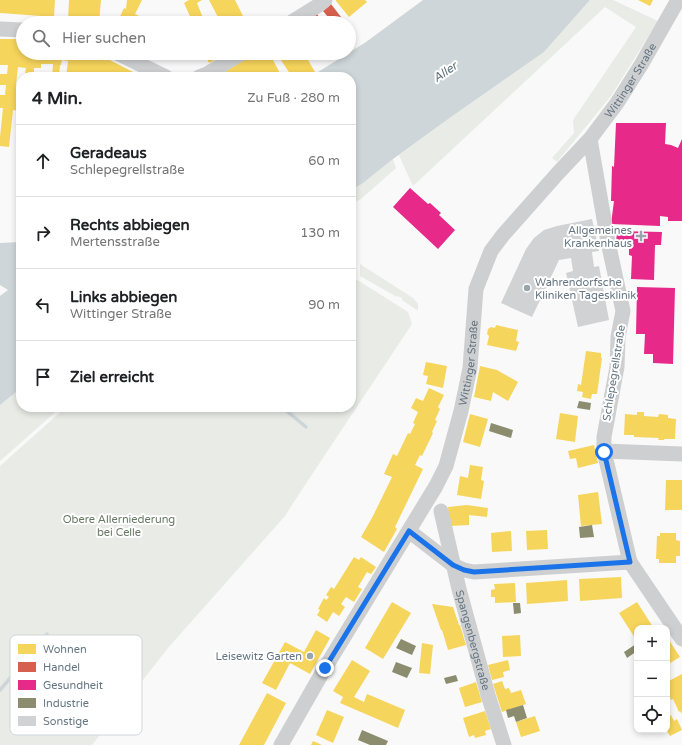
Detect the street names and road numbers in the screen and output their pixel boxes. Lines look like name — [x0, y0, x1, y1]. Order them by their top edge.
street label: Wittinger Straße — [602, 41, 659, 120]
street label: Wittinger Straße — [456, 320, 480, 407]
street label: Schlepegrellstraße — [600, 324, 628, 422]
street label: Spangenbergstraße — [453, 588, 493, 692]

